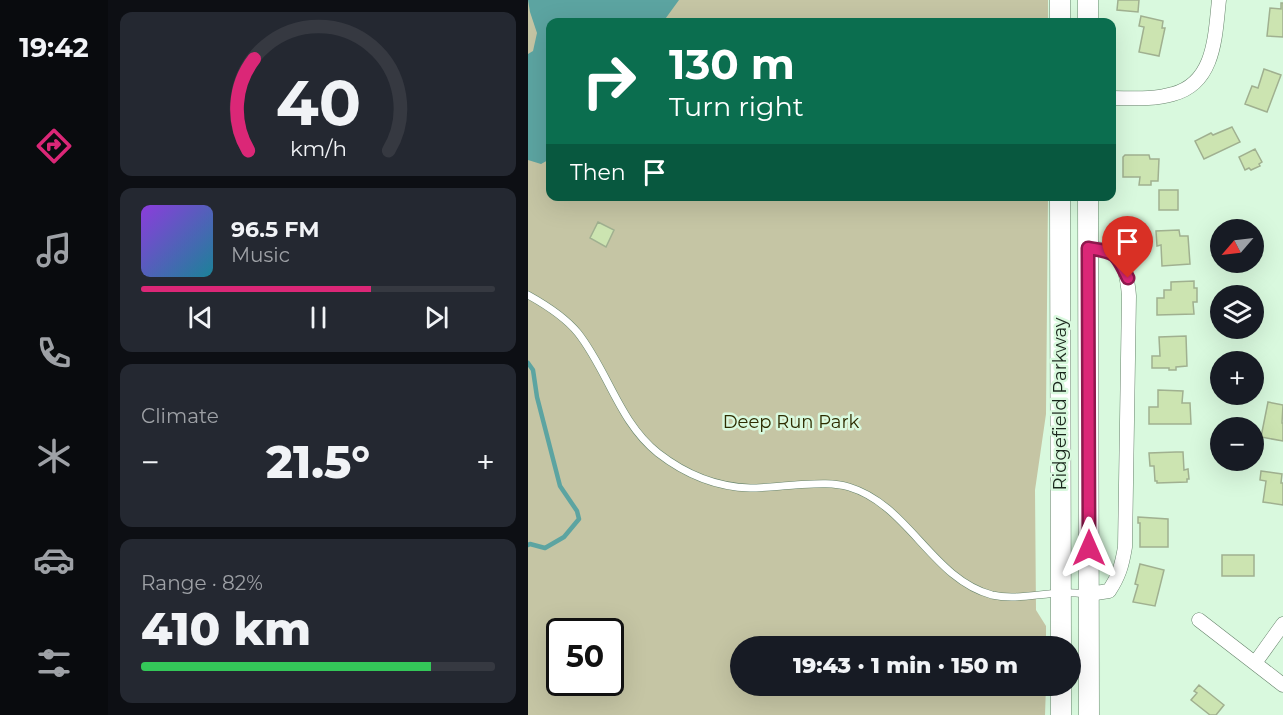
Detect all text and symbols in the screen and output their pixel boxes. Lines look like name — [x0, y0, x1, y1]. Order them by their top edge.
text: 19:42 — [19, 31, 89, 64]
text: 130 m — [669, 38, 795, 90]
icon: right — [570, 42, 648, 120]
text: 40 — [275, 65, 361, 141]
text: Turn right — [669, 90, 804, 123]
icon: directions — [33, 125, 75, 167]
text: km/h — [289, 135, 347, 161]
icon: arrive — [638, 156, 671, 189]
text: Then — [570, 159, 626, 186]
text: 96.5 FM — [231, 216, 319, 243]
pin — [1102, 216, 1153, 278]
north arrow — [1210, 219, 1264, 273]
map controls — [1210, 219, 1264, 471]
icon: arrive — [1111, 225, 1144, 258]
icon: music — [33, 229, 75, 271]
text: Music — [231, 243, 290, 267]
button: layers — [1210, 285, 1264, 339]
icon: previous — [184, 301, 217, 334]
icon: pause — [302, 301, 335, 334]
icon: next — [420, 301, 453, 334]
street label: Ridgefield Parkway — [1049, 317, 1071, 490]
icon: phone — [33, 332, 75, 374]
button: + — [1210, 351, 1264, 405]
text: Climate — [141, 404, 219, 428]
park label: Deep Run Park — [723, 411, 860, 433]
button: − — [1210, 417, 1264, 471]
text: 21.5° — [266, 434, 370, 489]
icon: climate — [33, 435, 75, 477]
text: − — [141, 442, 160, 482]
text: + — [476, 442, 495, 482]
position arrow — [1057, 516, 1121, 580]
icon: car — [33, 539, 75, 581]
text: Range · 82% — [141, 571, 263, 595]
text: 410 km — [141, 601, 311, 656]
speed limit sign: 50 — [546, 618, 624, 696]
icon: filters — [33, 642, 75, 684]
text: 19:43 · 1 min · 150 m — [793, 652, 1018, 679]

